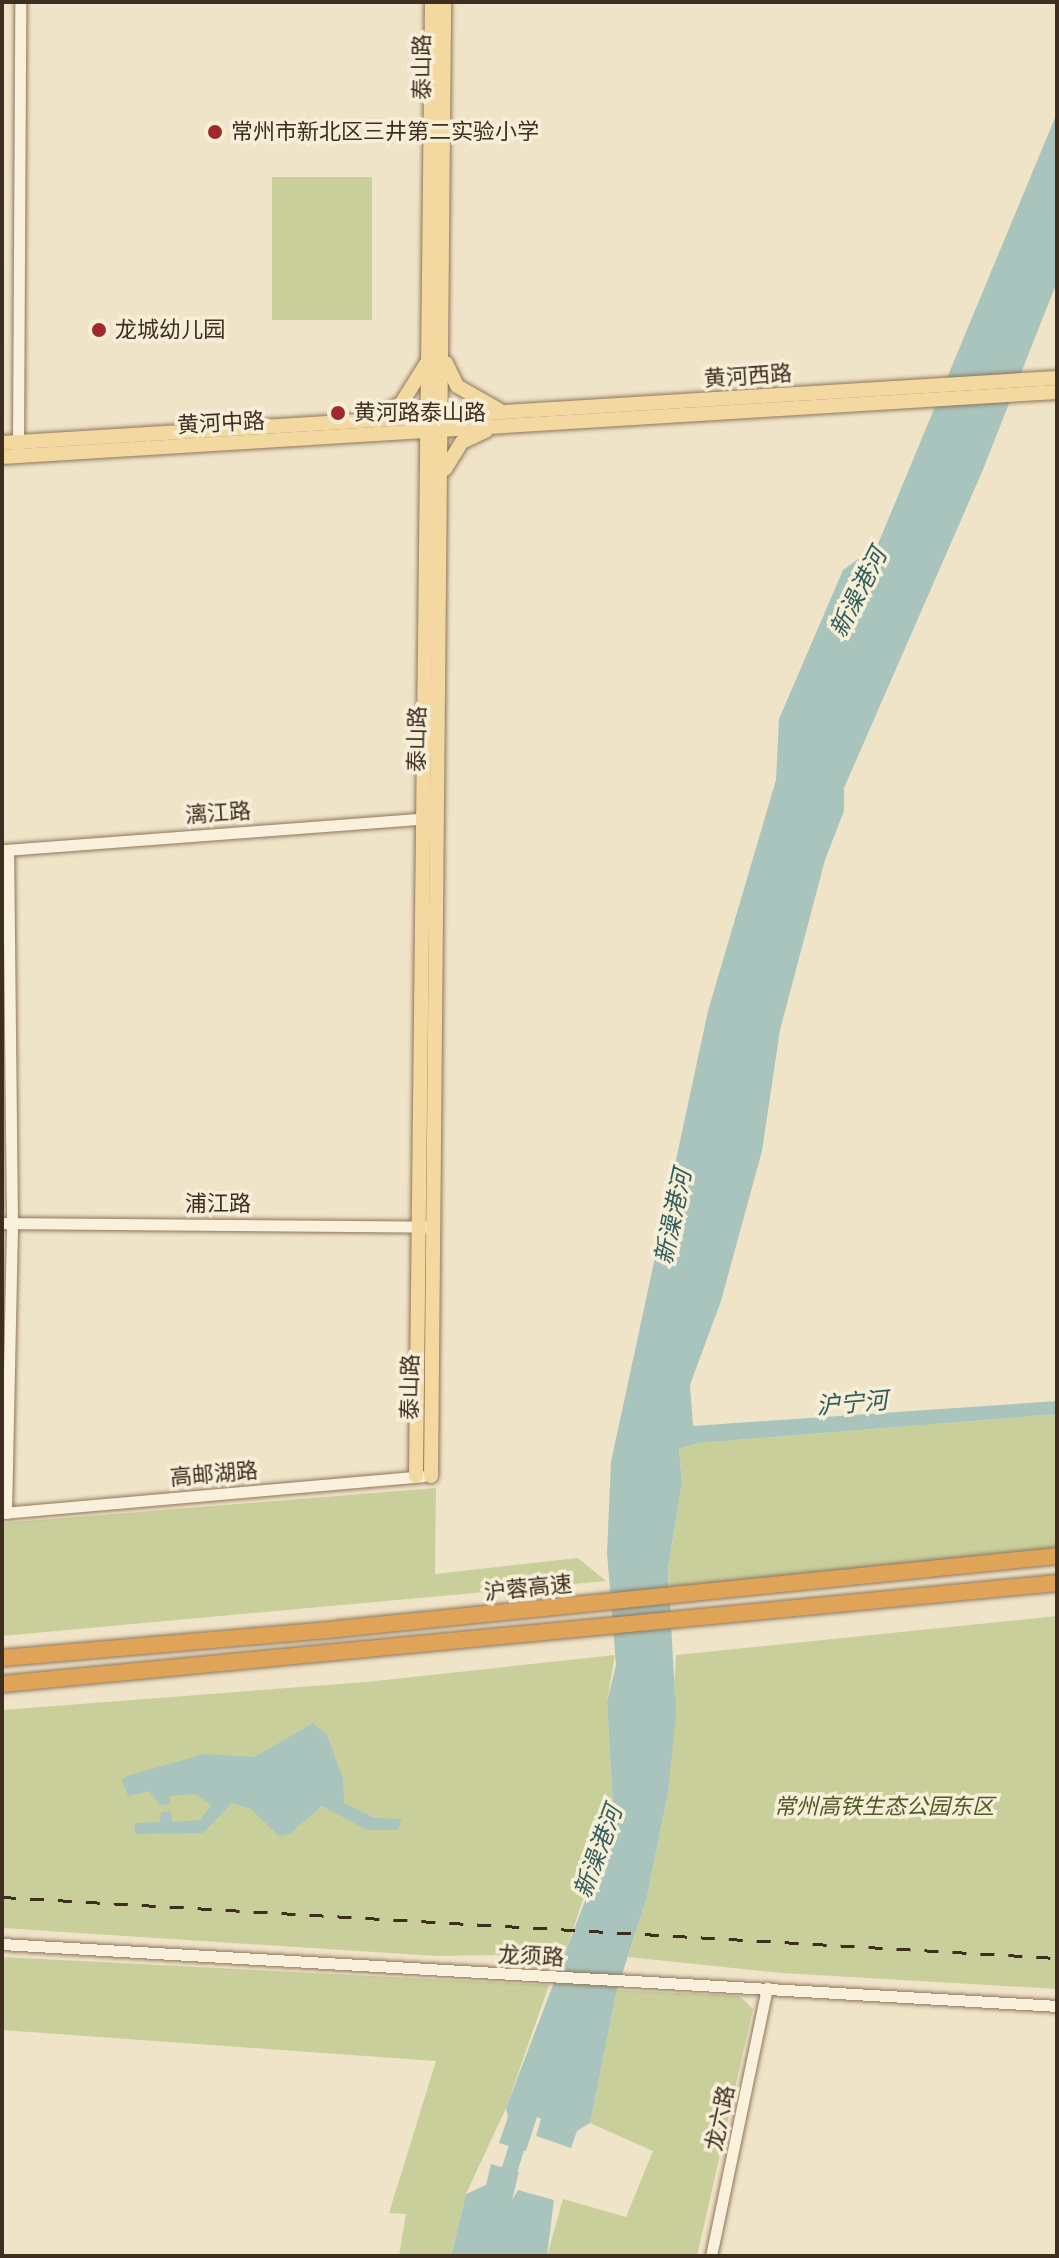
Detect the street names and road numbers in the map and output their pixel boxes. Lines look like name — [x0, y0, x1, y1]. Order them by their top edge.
street label: 泰山路 — [409, 34, 435, 100]
street label: 黄河西路 — [703, 360, 793, 392]
street label: 黄河中路 — [176, 408, 266, 438]
street label: 泰山路 — [403, 706, 431, 772]
street label: 漓江路 — [184, 798, 252, 828]
street label: 浦江路 — [185, 1191, 251, 1217]
street label: 泰山路 — [396, 1354, 424, 1420]
street label: 高邮湖路 — [169, 1457, 259, 1491]
street label: 沪蓉高速 — [483, 1570, 573, 1606]
street label: 龙须路 — [497, 1941, 565, 1971]
street label: 龙六路 — [700, 2083, 740, 2153]

